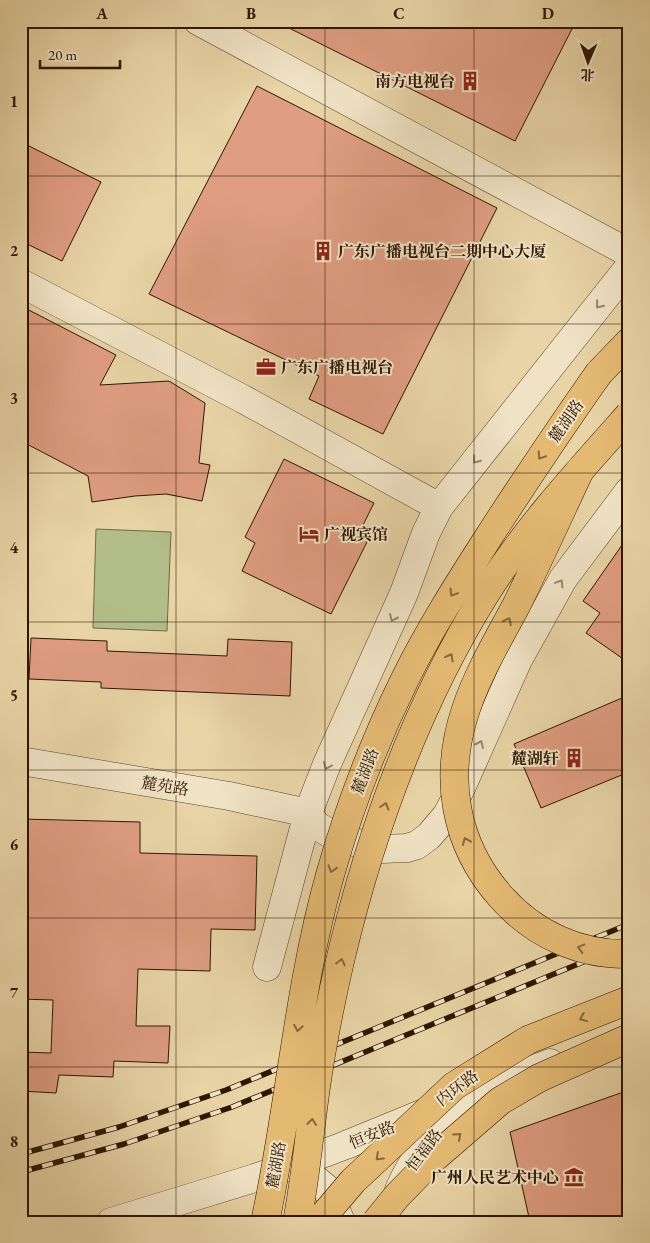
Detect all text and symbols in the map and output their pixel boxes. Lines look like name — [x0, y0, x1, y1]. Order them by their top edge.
text: A — [95, 3, 108, 24]
text: B — [246, 3, 256, 24]
text: C — [393, 3, 405, 24]
text: D — [542, 3, 554, 24]
scale bar — [40, 38, 120, 70]
north arrow — [562, 38, 612, 88]
text: 20 m — [48, 45, 77, 64]
text: 北 — [580, 66, 595, 84]
building icon: 南方电视台 — [459, 70, 481, 92]
place label: 南方电视台 — [375, 71, 455, 92]
text: 1 — [10, 91, 18, 112]
text: 2 — [10, 240, 19, 261]
building icon: 广东广播电视台二期中心大厦 — [312, 240, 334, 262]
place label: 广东广播电视台二期中心大厦 — [338, 241, 546, 262]
one-way arrow — [596, 299, 604, 308]
office icon: 广东广播电视台 — [255, 356, 277, 378]
place label: 广东广播电视台 — [281, 357, 393, 378]
text: 3 — [10, 388, 18, 409]
street label: 麓湖路 — [544, 395, 588, 447]
one-way arrow — [538, 451, 547, 460]
one-way arrow — [474, 454, 482, 463]
hotel icon: 广视宾馆 — [298, 523, 320, 545]
place label: 广视宾馆 — [324, 524, 388, 545]
text: 4 — [10, 537, 19, 558]
one-way arrow — [554, 580, 564, 589]
one-way arrow — [449, 587, 459, 596]
one-way arrow — [389, 613, 400, 622]
one-way arrow — [502, 617, 512, 626]
one-way arrow — [444, 653, 454, 662]
text: 5 — [10, 685, 18, 706]
one-way arrow — [474, 740, 485, 749]
street label: 麓湖路 — [347, 745, 383, 797]
building icon: 麓湖轩 — [563, 747, 585, 769]
place label: 麓湖轩 — [511, 748, 559, 769]
one-way arrow — [322, 761, 333, 770]
street label: 麓苑路 — [140, 772, 190, 800]
one-way arrow — [380, 802, 390, 810]
text: 6 — [10, 834, 19, 855]
one-way arrow — [462, 837, 472, 846]
one-way arrow — [328, 864, 338, 873]
one-way arrow — [576, 943, 585, 954]
one-way arrow — [335, 957, 346, 966]
text: 7 — [10, 982, 19, 1003]
one-way arrow — [580, 1012, 588, 1022]
one-way arrow — [293, 1023, 304, 1032]
street label: 内环路 — [432, 1065, 482, 1111]
street label: 恒安路 — [346, 1116, 398, 1154]
one-way arrow — [306, 1117, 317, 1125]
street label: 恒福路 — [401, 1125, 447, 1175]
text: 8 — [10, 1131, 18, 1152]
one-way arrow — [452, 1133, 461, 1142]
street label: 麓湖路 — [261, 1140, 291, 1190]
one-way arrow — [376, 1151, 385, 1160]
museum icon: 广州人民艺术中心 — [563, 1166, 585, 1188]
place label: 广州人民艺术中心 — [431, 1167, 559, 1188]

